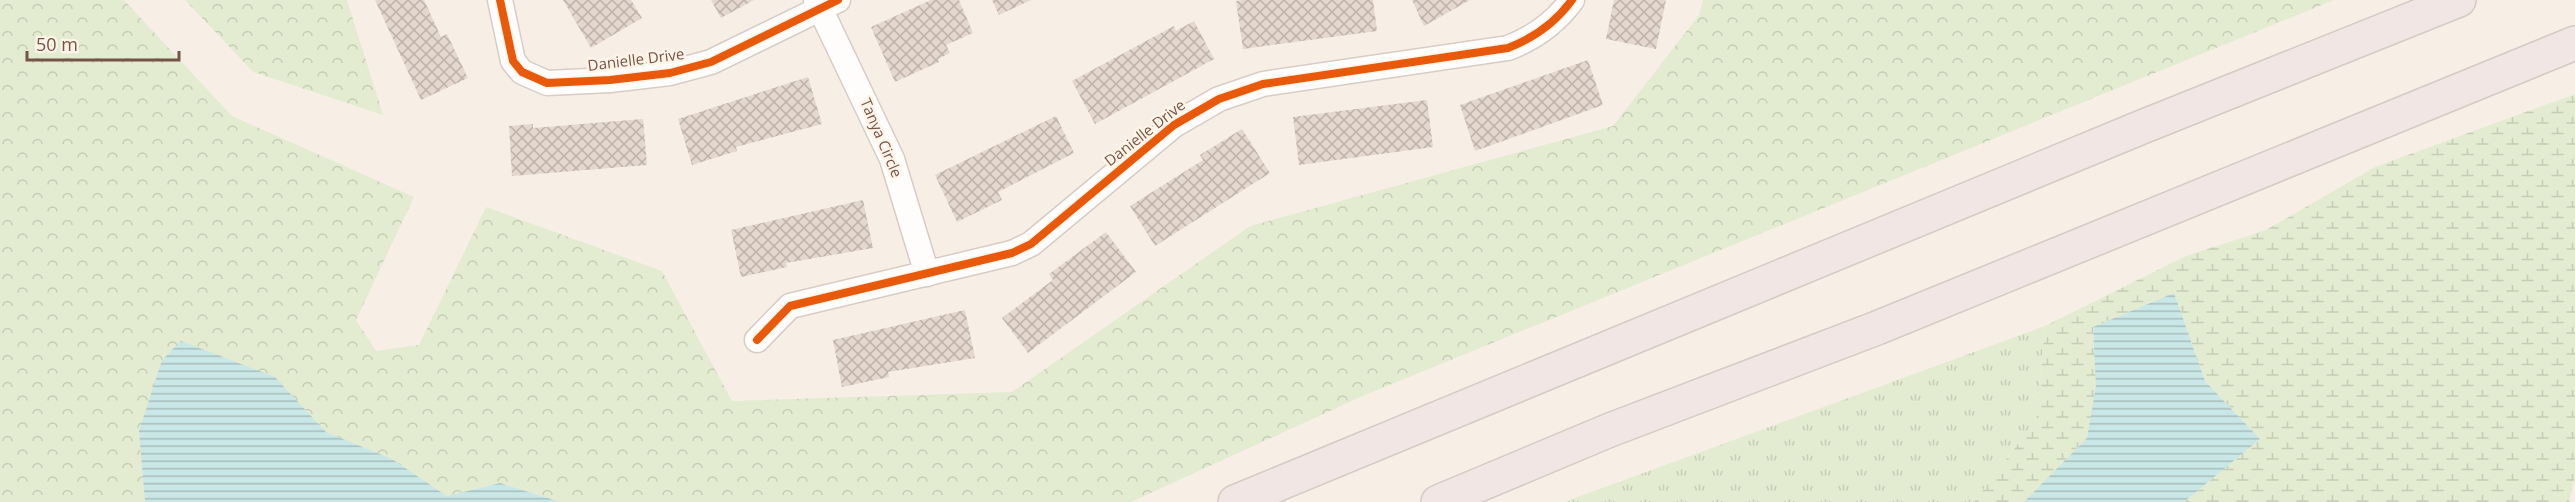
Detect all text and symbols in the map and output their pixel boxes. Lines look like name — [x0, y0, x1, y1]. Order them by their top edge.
scale bar — [27, 24, 178, 62]
text: 50 m — [36, 32, 78, 56]
street label: Danielle Drive — [586, 43, 685, 75]
street label: Danielle Drive — [1100, 94, 1189, 170]
street label: Tanya Circle — [856, 95, 908, 180]

